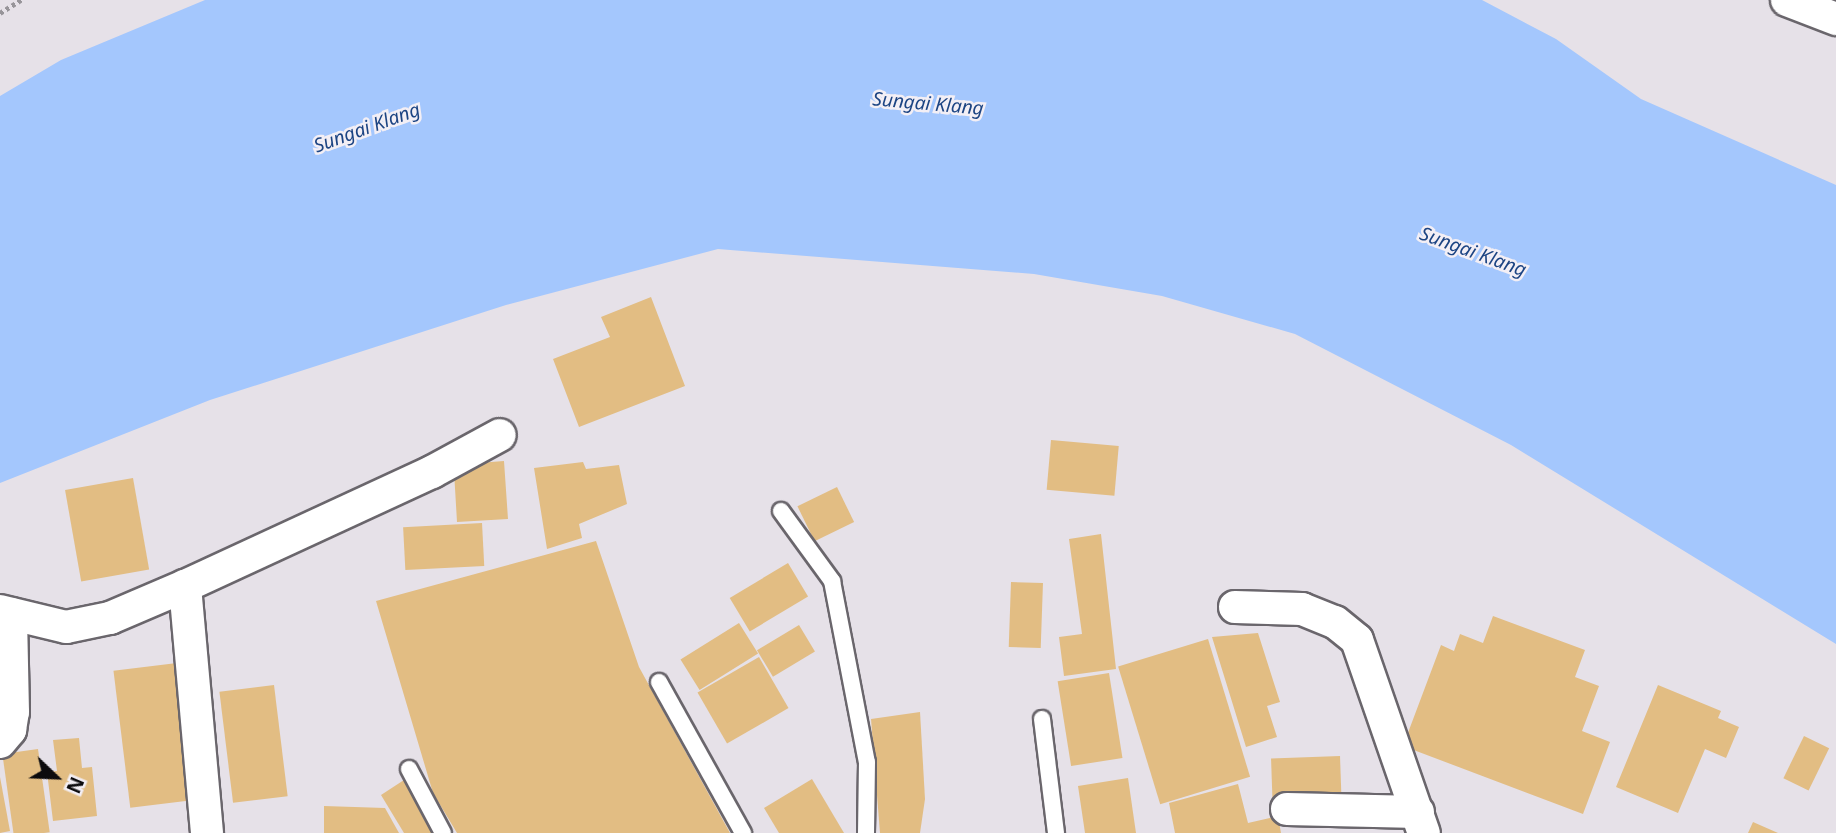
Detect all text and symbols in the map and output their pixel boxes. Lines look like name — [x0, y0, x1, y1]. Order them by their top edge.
water label: Sungai Klang — [871, 88, 985, 120]
water label: Sungai Klang — [311, 98, 423, 158]
water label: Sungai Klang — [1417, 222, 1529, 282]
north arrow — [21, 742, 91, 812]
text: N — [60, 773, 90, 797]

